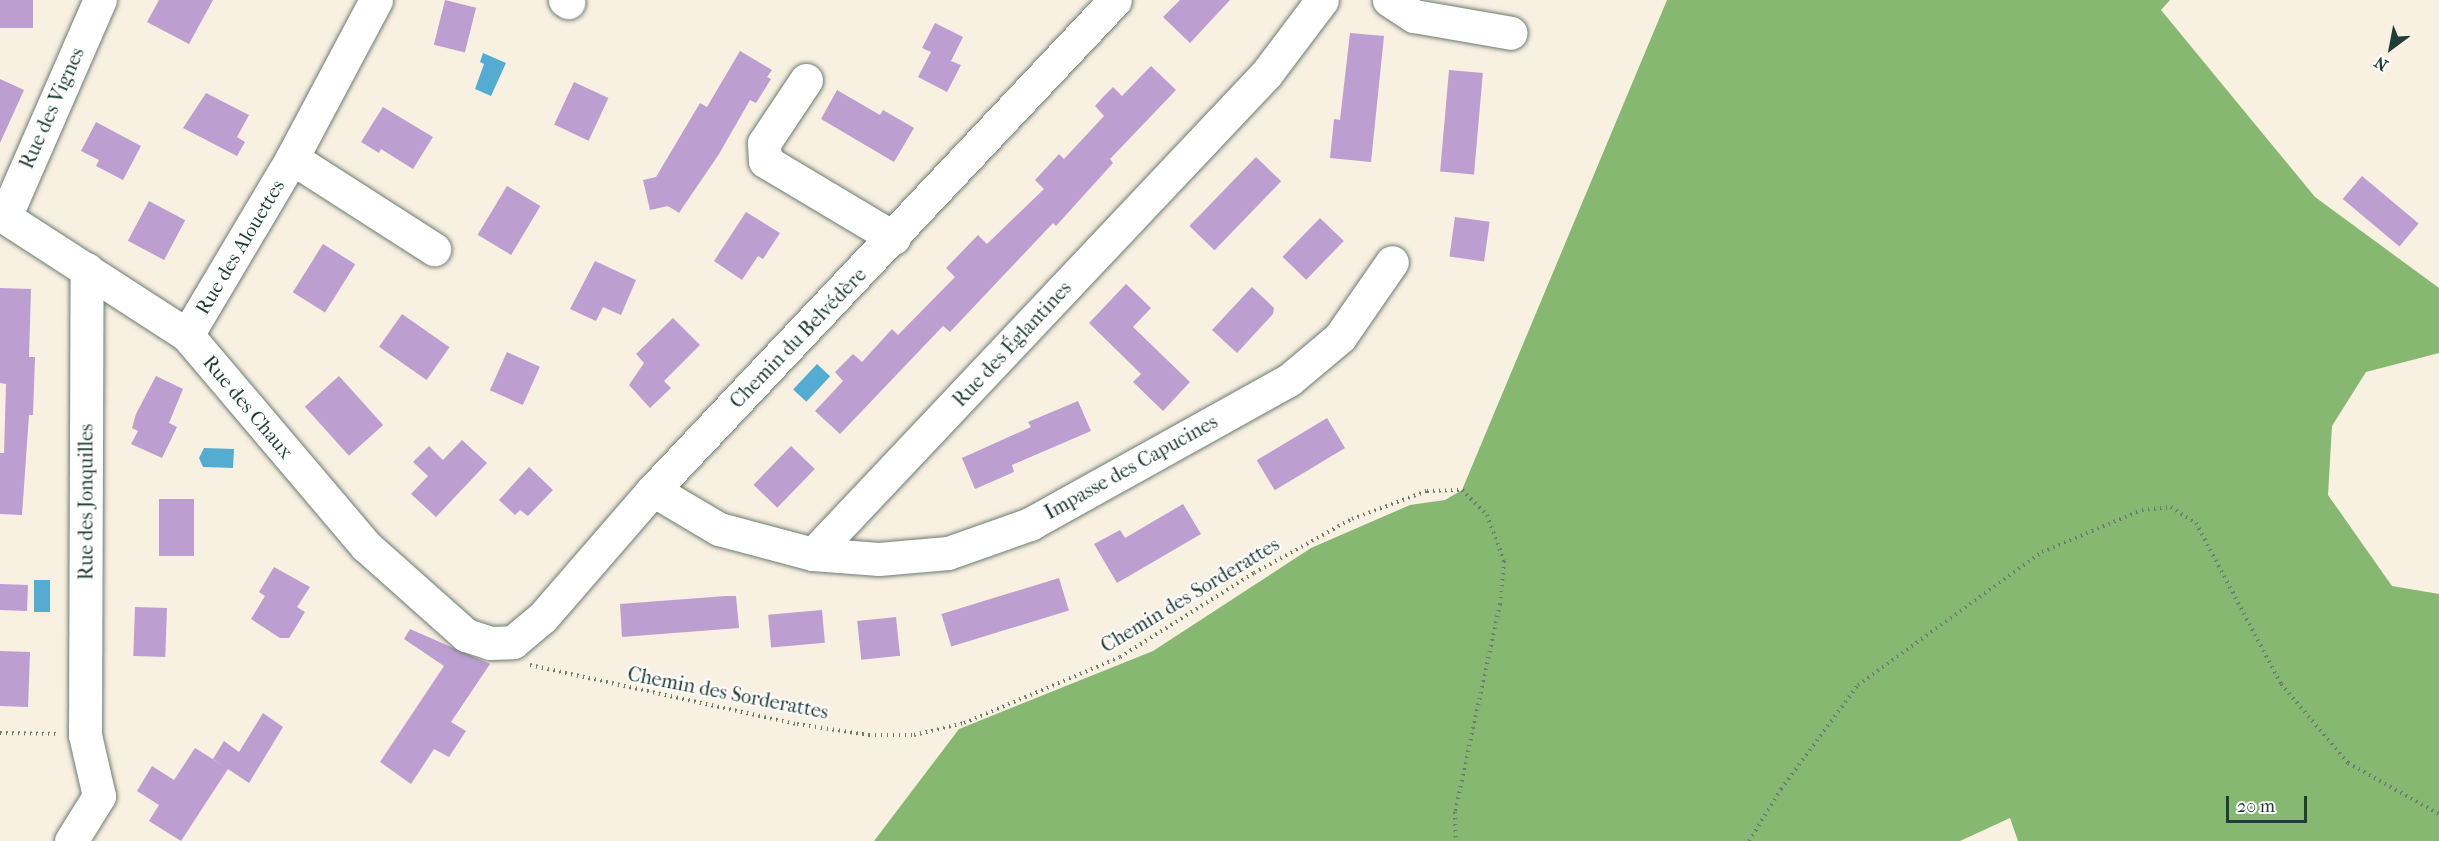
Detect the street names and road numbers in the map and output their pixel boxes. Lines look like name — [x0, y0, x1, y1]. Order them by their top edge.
street label: Rue des Vignes — [15, 44, 89, 172]
street label: Rue des Alouettes — [190, 175, 290, 319]
street label: Chemin du Belvédère — [725, 263, 871, 413]
street label: Rue des Églantines — [948, 276, 1076, 412]
street label: Rue des Chaux — [198, 350, 298, 464]
street label: Impasse des Capucines — [1040, 409, 1222, 525]
street label: Rue des Jonquilles — [74, 424, 98, 580]
street label: Chemin des Sorderattes — [1096, 532, 1284, 658]
street label: Chemin des Sorderattes — [626, 662, 830, 724]

